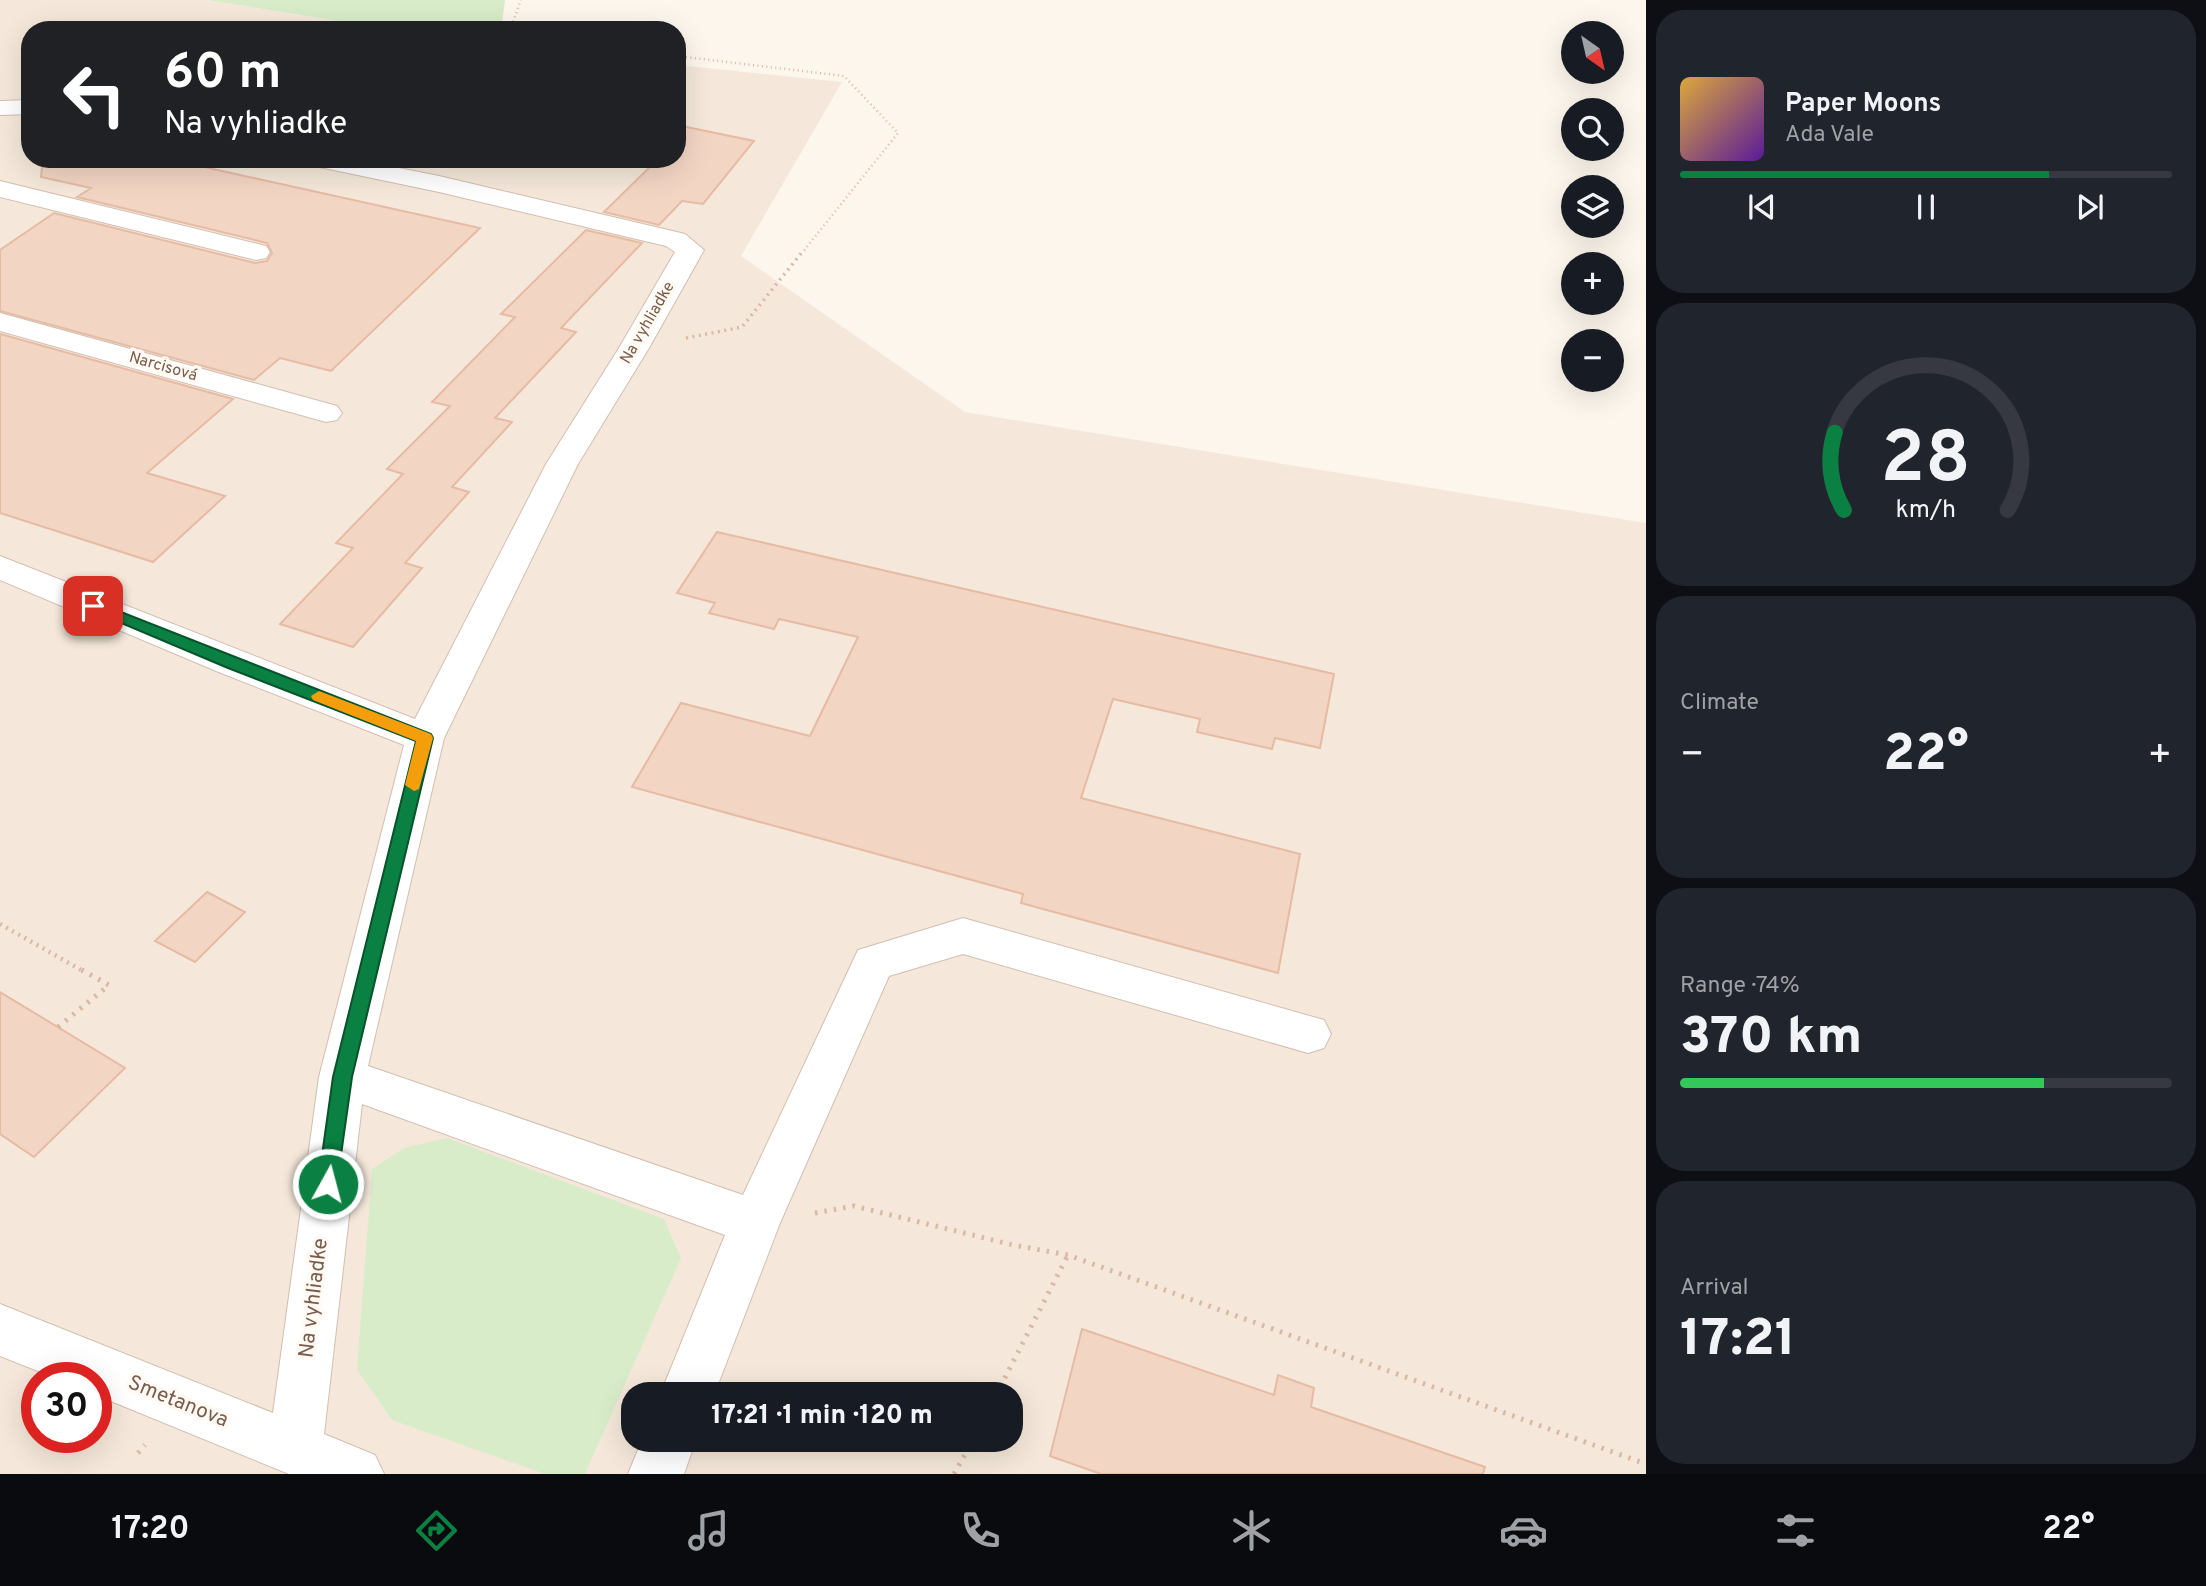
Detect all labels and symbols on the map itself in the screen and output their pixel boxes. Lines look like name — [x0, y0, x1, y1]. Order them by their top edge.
north arrow — [1561, 21, 1624, 84]
street label: Na vyhliadke — [616, 278, 680, 368]
street label: Narcisová — [127, 348, 199, 386]
pin — [63, 576, 123, 636]
position arrow — [291, 1147, 365, 1221]
street label: Na vyhliadke — [293, 1237, 335, 1359]
speed limit sign: 30 — [21, 1362, 112, 1453]
street label: Smetanova — [124, 1370, 232, 1434]

